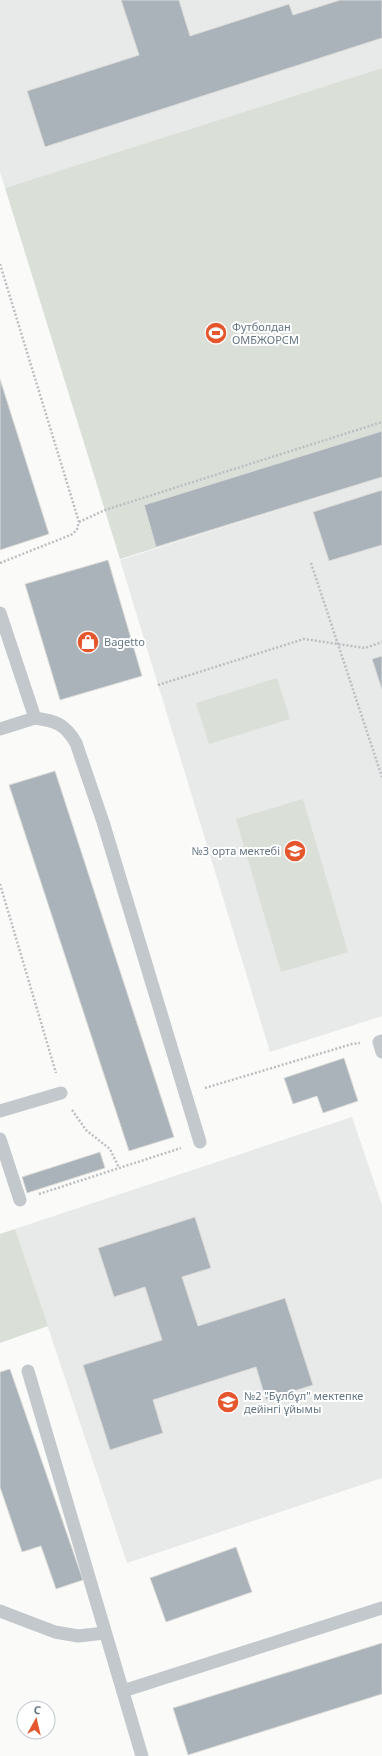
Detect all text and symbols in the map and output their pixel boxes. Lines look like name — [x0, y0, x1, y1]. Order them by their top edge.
place label: Футболдан ОМБЖОРСМ — [232, 319, 299, 347]
sports icon: Футболдан ОМБЖОРСМ — [203, 320, 229, 346]
shop icon: Bagetto — [75, 629, 101, 655]
place label: Bagetto — [104, 634, 145, 649]
school or university icon: №3 орта мектебі — [282, 838, 308, 864]
place label: №3 орта мектебі — [192, 843, 280, 858]
place label: №2 "Бұлбұл" мектепке дейінгі ұйымы — [244, 1388, 363, 1416]
school or university icon: №2 "Бұлбұл" мектепке дейінгі ұйымы — [215, 1389, 241, 1415]
north arrow — [16, 1700, 56, 1740]
text: С — [33, 1702, 42, 1718]

